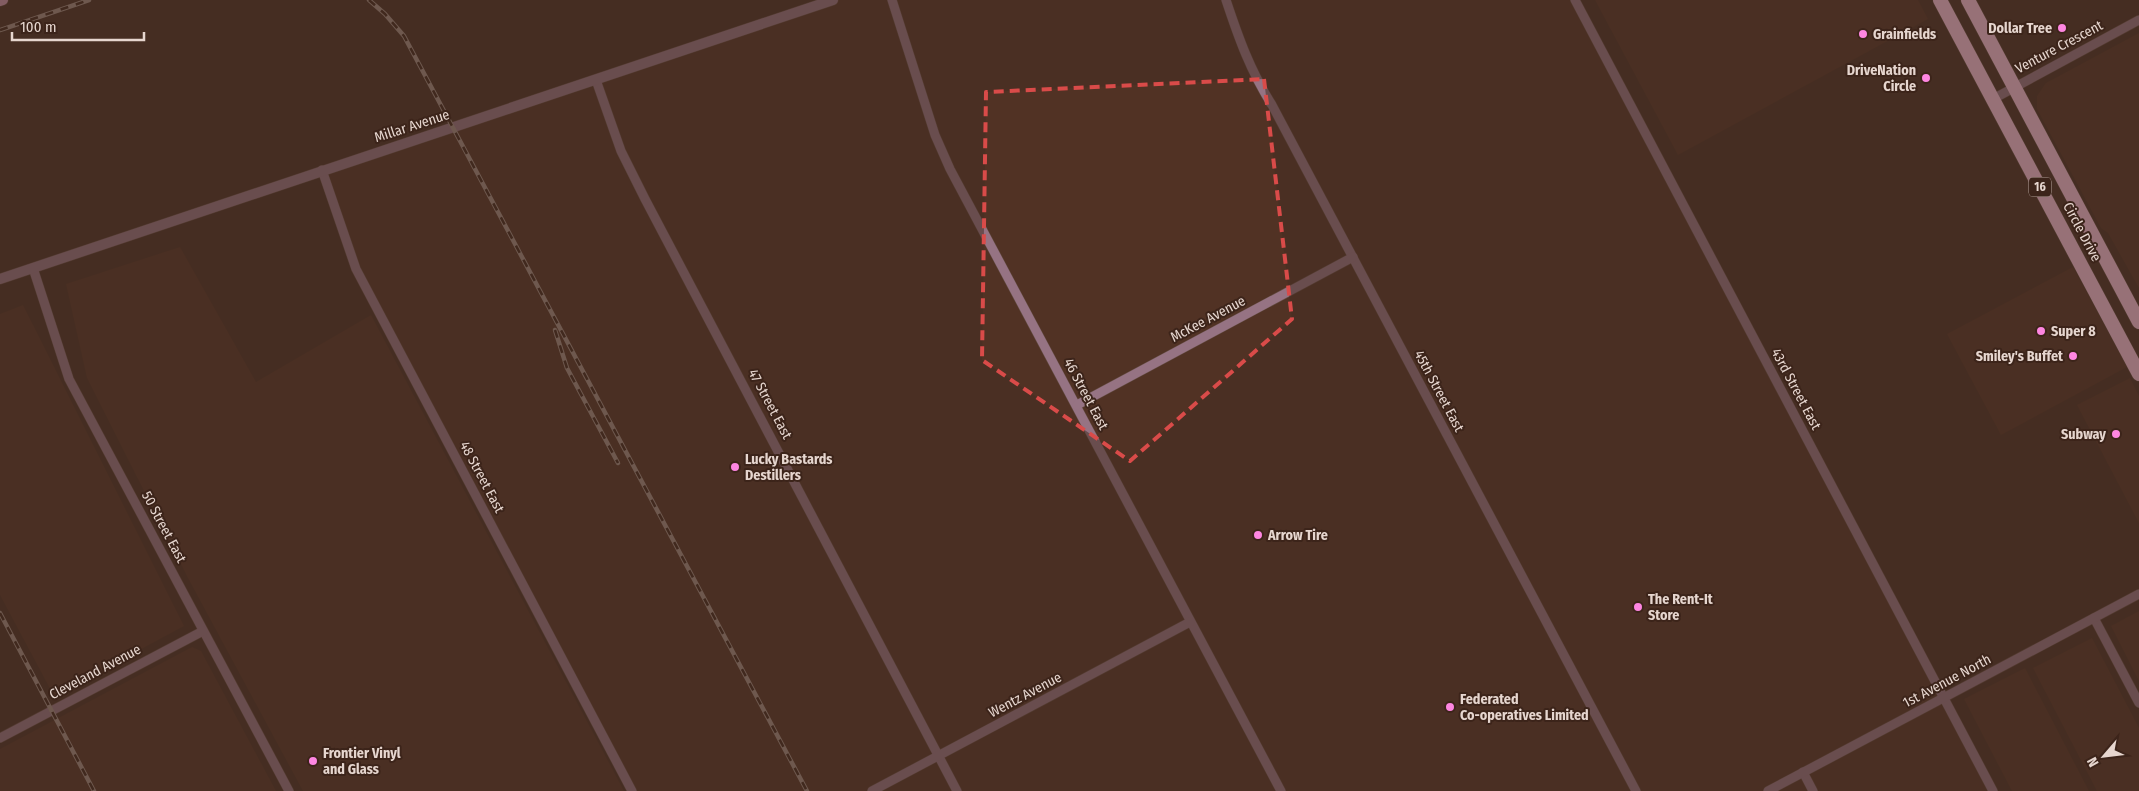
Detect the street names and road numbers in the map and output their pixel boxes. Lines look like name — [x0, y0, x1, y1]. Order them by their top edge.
street label: Venture Crescent — [2012, 17, 2106, 77]
street label: Millar Avenue — [372, 106, 452, 146]
road number: 16 — [2029, 178, 2051, 196]
street label: Circle Drive — [2059, 199, 2105, 265]
street label: McKee Avenue — [1168, 292, 1248, 346]
street label: 43rd Street East — [1767, 345, 1825, 433]
street label: 45th Street East — [1410, 347, 1468, 435]
street label: 46 Street East — [1060, 355, 1112, 433]
street label: 47 Street East — [744, 366, 796, 442]
street label: 48 Street East — [456, 438, 508, 516]
street label: 50 Street East — [138, 488, 190, 566]
street label: Cleveland Avenue — [46, 641, 144, 703]
street label: 1st Avenue North — [1900, 651, 1994, 711]
street label: Wentz Avenue — [986, 669, 1064, 721]

